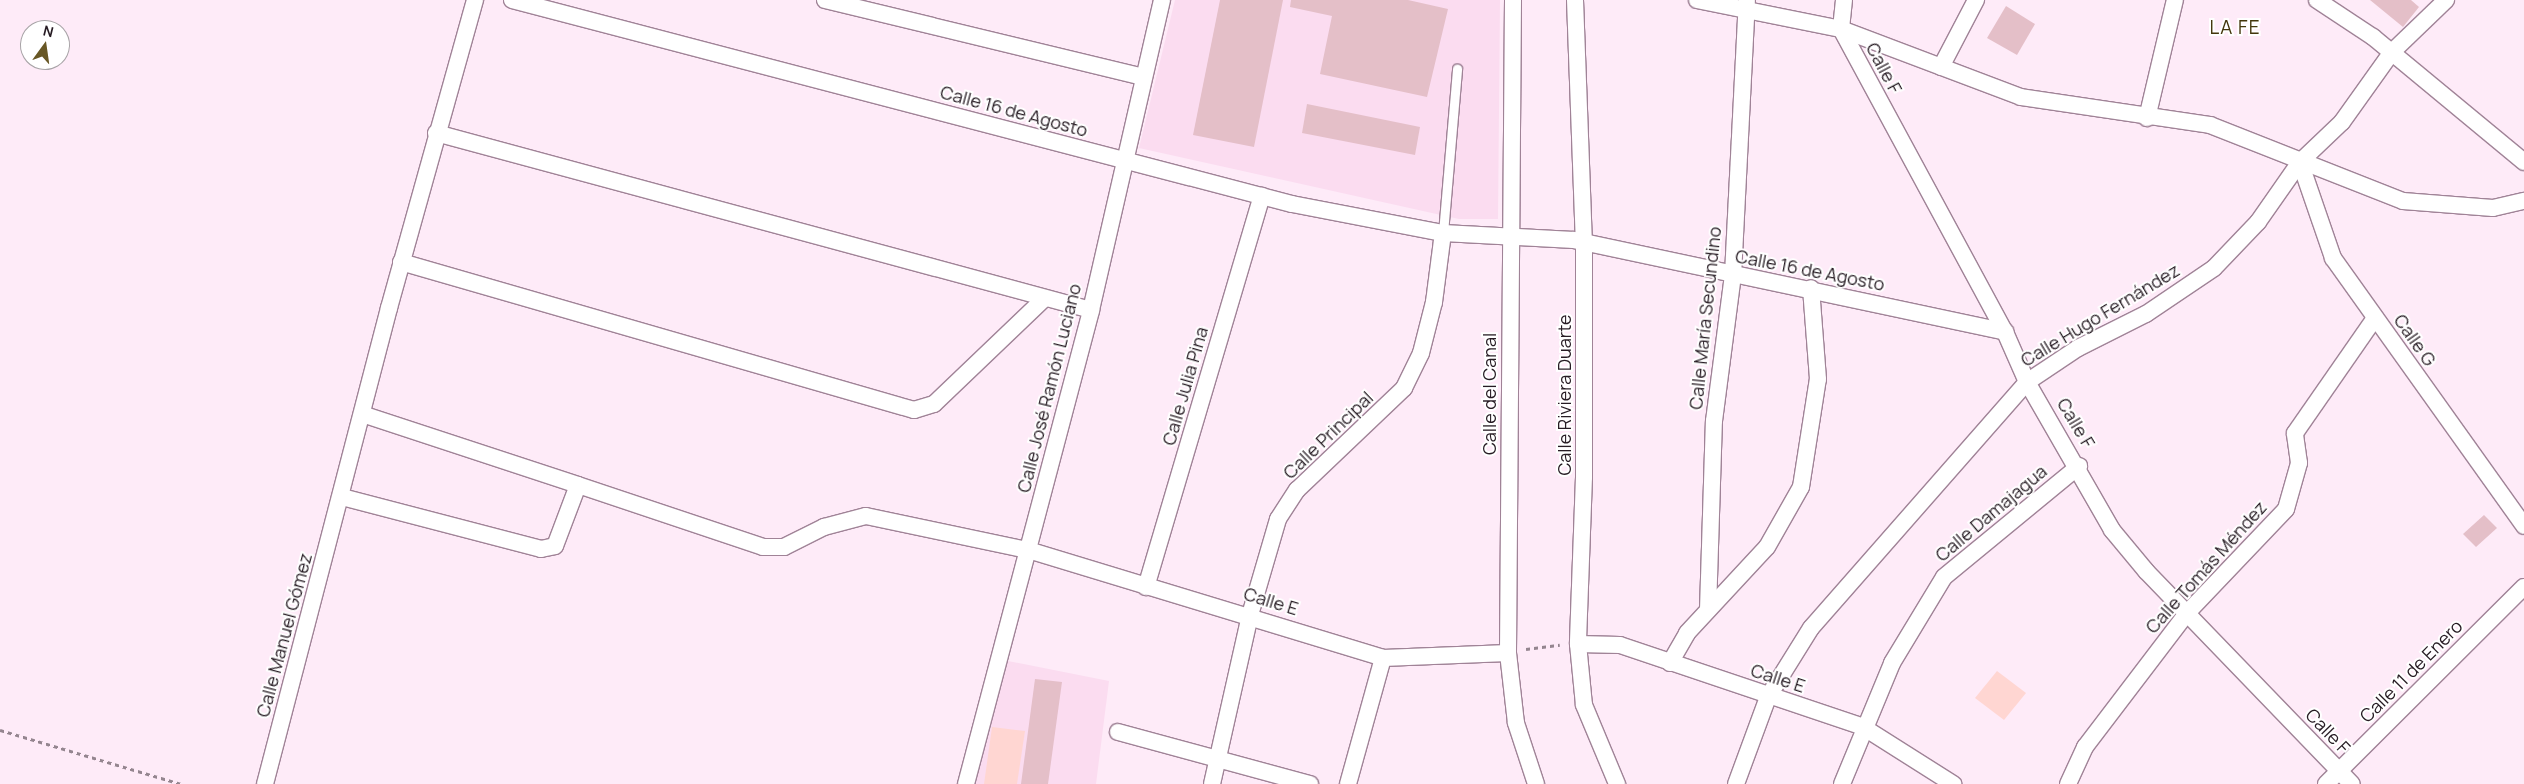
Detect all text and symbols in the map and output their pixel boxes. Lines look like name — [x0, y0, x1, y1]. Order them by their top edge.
district label: LA FE — [2209, 17, 2261, 39]
north arrow — [20, 20, 70, 70]
text: N — [41, 20, 56, 41]
street label: Calle F — [1862, 39, 1906, 97]
street label: Calle 16 de Agosto — [938, 81, 1090, 141]
street label: Calle María Secundino — [1685, 225, 1725, 411]
street label: Calle 16 de Agosto — [1734, 245, 1886, 295]
street label: Calle Hugo Fernández — [2017, 259, 2183, 371]
street label: Calle José Ramón Luciano — [1013, 281, 1085, 495]
street label: Calle G — [2389, 310, 2441, 370]
street label: Calle Riviera Duarte — [1553, 314, 1575, 476]
street label: Calle Julia Pina — [1158, 324, 1212, 448]
street label: Calle del Canal — [1478, 333, 1500, 455]
street label: Calle Principal — [1279, 387, 1377, 483]
street label: Calle F — [2053, 394, 2099, 452]
street label: Calle Damajagua — [1931, 460, 2051, 566]
street label: Calle Tomás Méndez — [2141, 496, 2271, 638]
street label: Calle Manuel Gómez — [252, 551, 316, 719]
street label: Calle E — [1241, 583, 1301, 619]
street label: Calle 11 de Enero — [2355, 615, 2467, 727]
street label: Calle E — [1748, 659, 1808, 697]
street label: Calle F — [2301, 704, 2355, 758]

